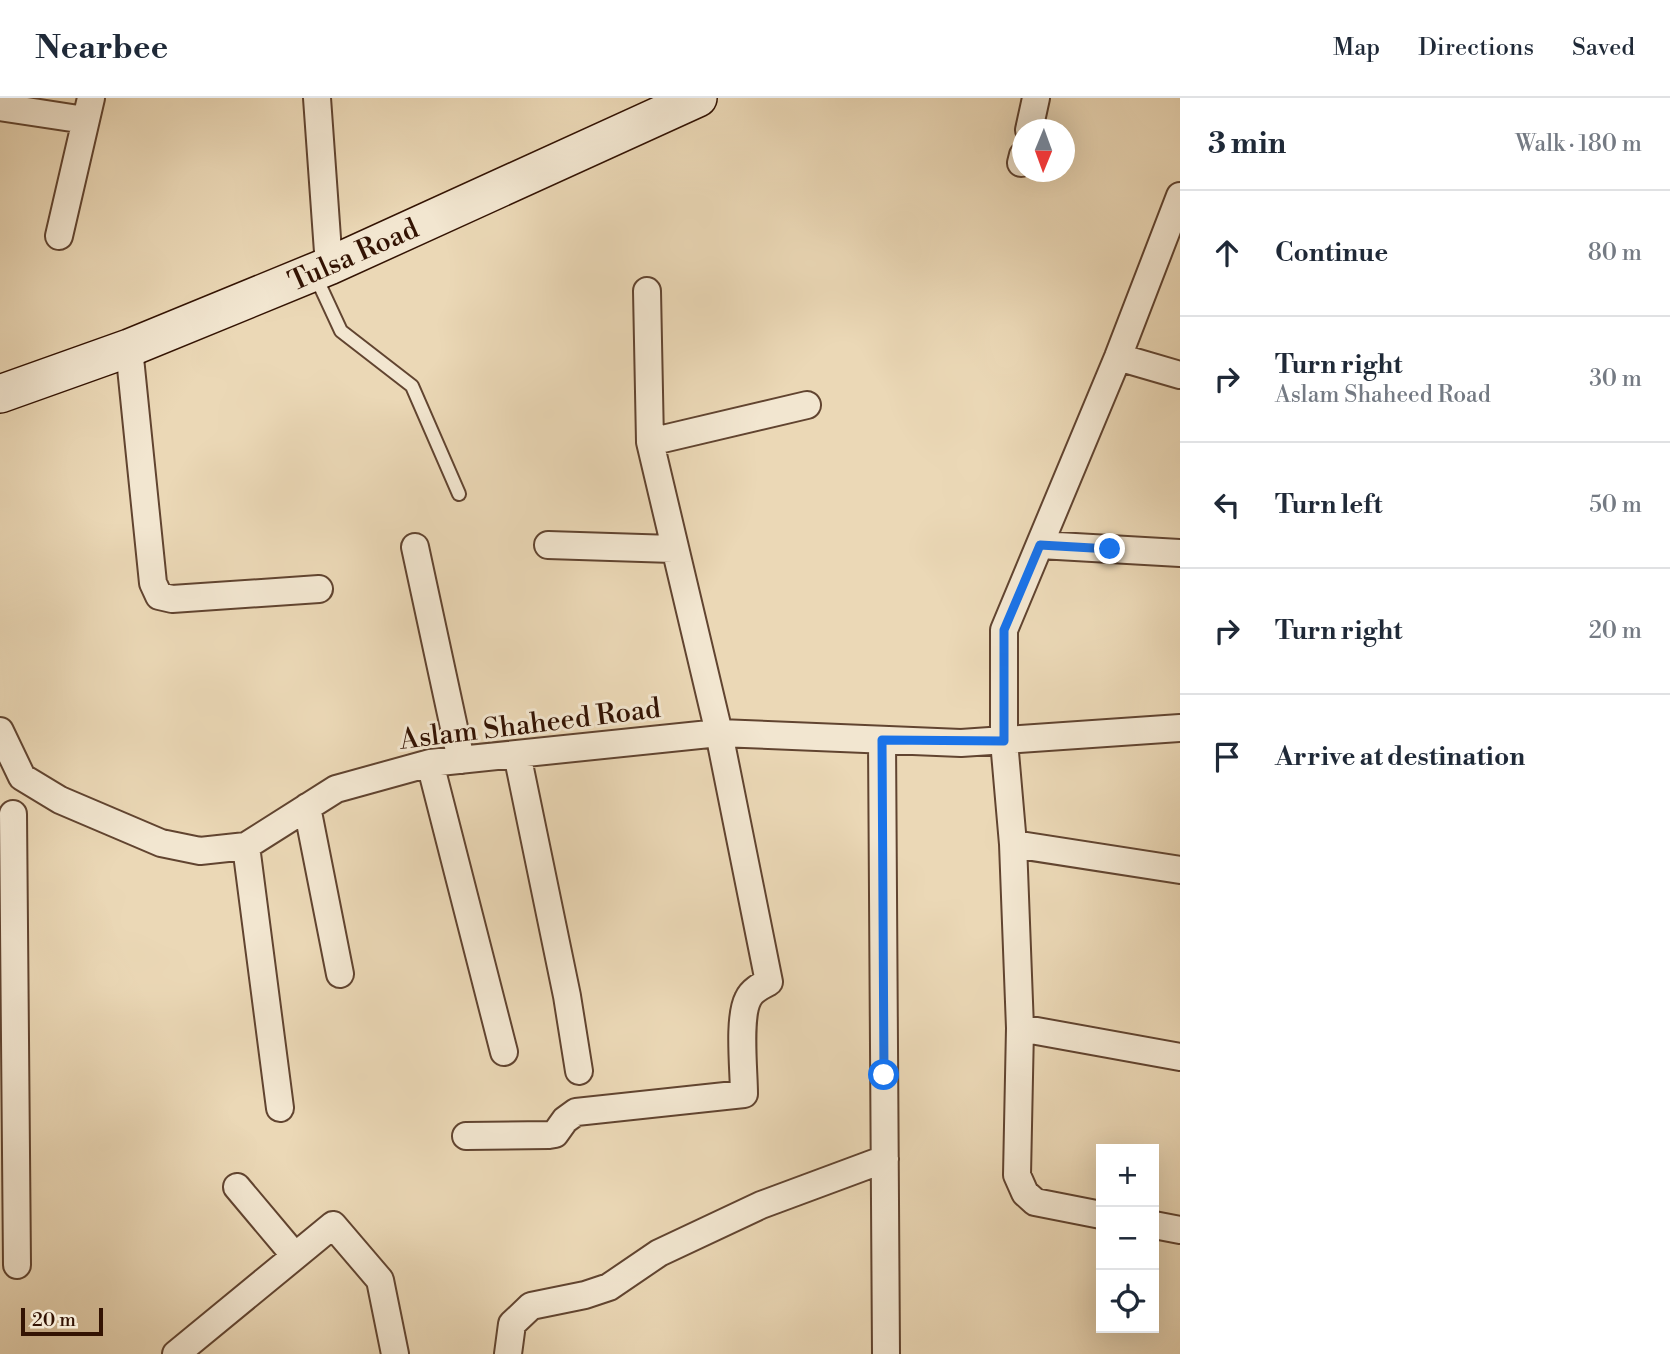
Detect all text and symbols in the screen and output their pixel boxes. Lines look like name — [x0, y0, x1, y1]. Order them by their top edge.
text: Nearbee — [35, 28, 168, 69]
text: Map — [1333, 33, 1380, 63]
text: Directions — [1418, 33, 1534, 63]
text: Saved — [1572, 33, 1635, 63]
north arrow — [1012, 119, 1075, 182]
text: 3 min — [1208, 125, 1286, 163]
text: Walk · 180 m — [1515, 130, 1642, 158]
street label: Tulsa Road — [283, 211, 424, 300]
icon: ahead — [1208, 234, 1246, 272]
text: Continue — [1275, 237, 1388, 269]
text: 80 m — [1588, 239, 1642, 267]
text: Turn right — [1275, 349, 1403, 381]
icon: right — [1208, 360, 1246, 398]
text: 30 m — [1589, 365, 1642, 393]
text: Aslam Shaheed Road — [1275, 381, 1491, 409]
icon: left — [1208, 486, 1246, 524]
text: Turn left — [1275, 489, 1383, 521]
text: 50 m — [1589, 491, 1642, 519]
route end — [1094, 533, 1125, 564]
icon: right — [1208, 612, 1246, 650]
text: Turn right — [1275, 615, 1403, 647]
text: 20 m — [1589, 617, 1642, 645]
street label: Aslam Shaheed Road — [397, 691, 663, 758]
icon: arrive — [1208, 738, 1246, 776]
text: Arrive at destination — [1275, 741, 1525, 773]
route start — [868, 1059, 899, 1090]
map controls — [1096, 1144, 1159, 1333]
button: + — [1096, 1144, 1159, 1207]
button: − — [1096, 1207, 1159, 1270]
button: locate — [1096, 1270, 1159, 1333]
scale bar — [21, 1305, 103, 1337]
text: 20 m — [32, 1308, 76, 1332]

